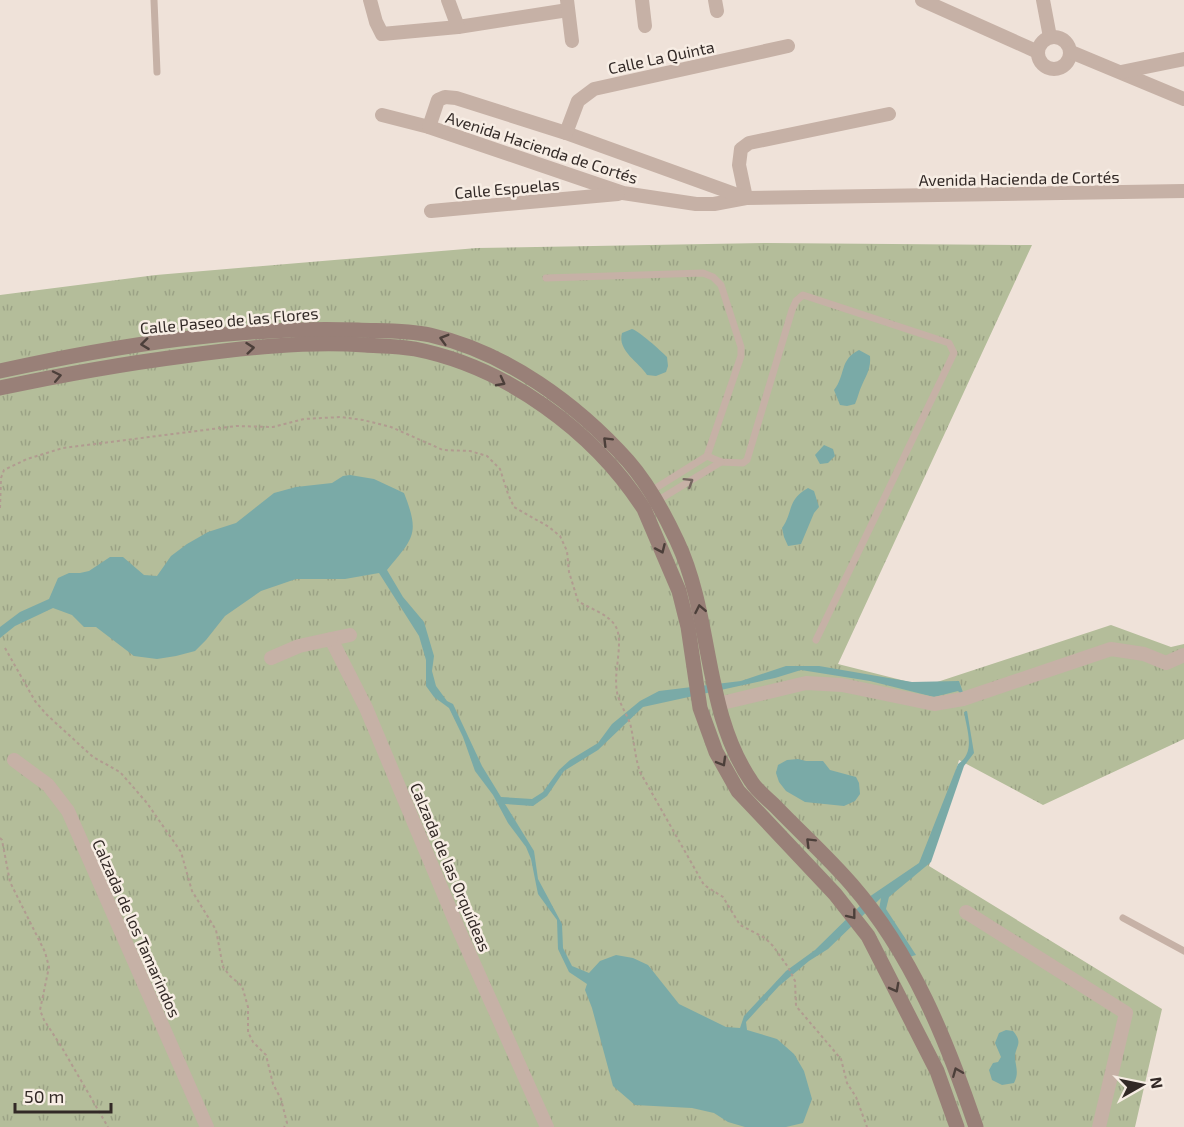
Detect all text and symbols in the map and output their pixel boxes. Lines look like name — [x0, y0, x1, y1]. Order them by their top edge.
street label: Calle La Quinta — [606, 36, 716, 79]
street label: Avenida Hacienda de Cortés — [444, 107, 640, 187]
street label: Avenida Hacienda de Cortés — [918, 167, 1120, 189]
street label: Calle Espuelas — [454, 174, 560, 202]
street label: Calle Paseo de las Flores — [139, 303, 319, 337]
one-way arrow — [439, 334, 450, 346]
one-way arrow — [141, 337, 150, 350]
one-way arrow — [246, 342, 255, 355]
one-way arrow — [52, 370, 62, 383]
one-way arrow — [495, 375, 506, 386]
one-way arrow — [604, 437, 615, 448]
one-way arrow — [683, 477, 693, 489]
one-way arrow — [654, 542, 666, 553]
one-way arrow — [694, 604, 707, 614]
one-way arrow — [714, 756, 726, 766]
street label: Calzada de las Orquídeas — [407, 780, 495, 954]
street label: Calzada de los Tamarindos — [89, 836, 185, 1020]
one-way arrow — [806, 838, 817, 849]
one-way arrow — [845, 908, 856, 919]
one-way arrow — [888, 982, 900, 993]
north arrow — [1112, 1055, 1172, 1115]
one-way arrow — [952, 1067, 964, 1078]
text: N — [1147, 1075, 1168, 1090]
scale bar — [15, 1076, 111, 1114]
text: 50 m — [24, 1085, 64, 1107]

